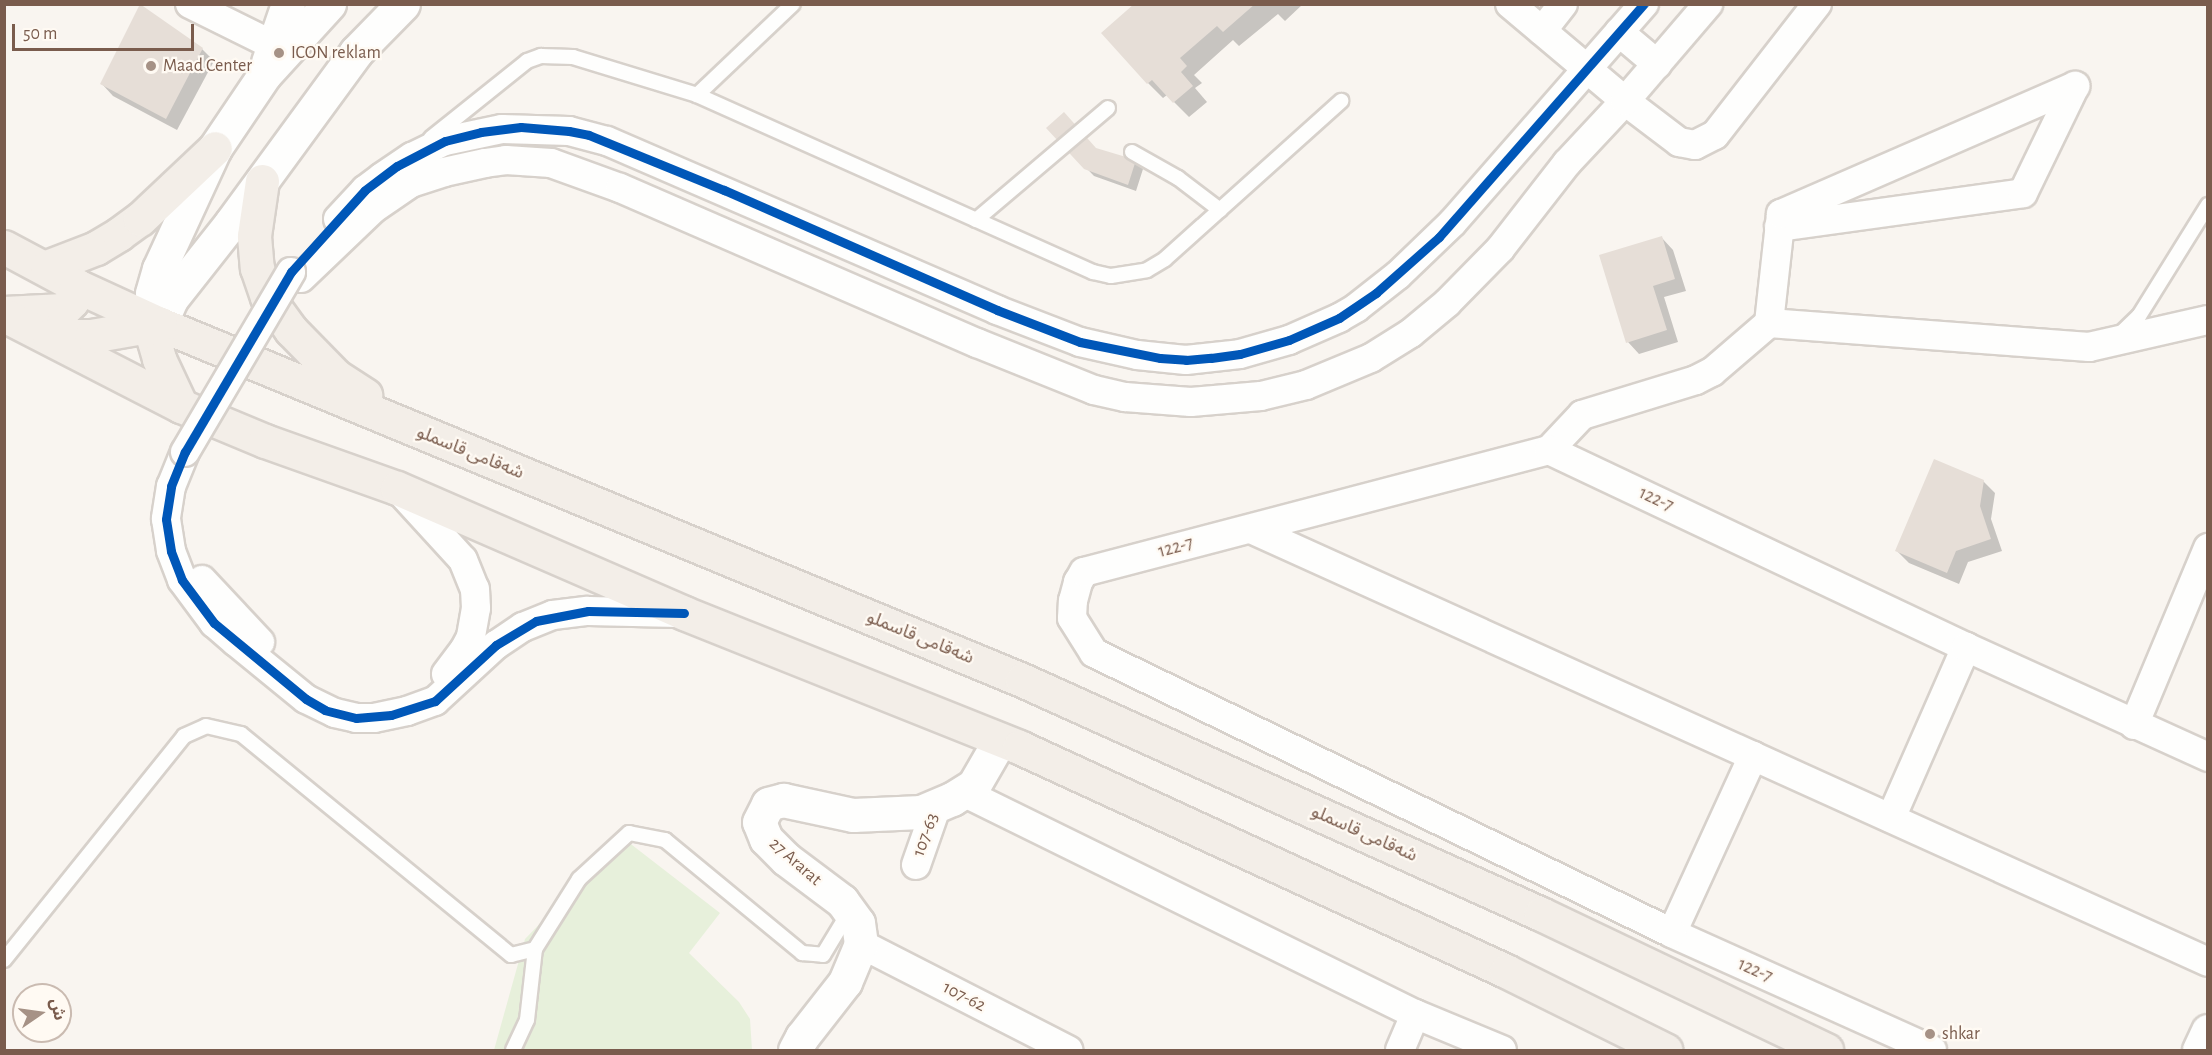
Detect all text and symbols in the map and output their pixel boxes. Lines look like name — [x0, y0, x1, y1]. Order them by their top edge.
scale bar — [15, 12, 196, 50]
text: 50 m — [23, 25, 57, 43]
place label: ICON reklam — [291, 42, 381, 64]
marker: ICON reklam — [272, 46, 286, 60]
place label: Maad Center — [163, 55, 252, 77]
marker: Maad Center — [144, 59, 158, 73]
street label: شەقامی قاسملو — [413, 422, 527, 484]
street label: 122-7 — [1635, 483, 1677, 517]
street label: 122-7 — [1156, 533, 1196, 563]
street label: شەقامی قاسملو — [863, 607, 977, 669]
street label: شەقامی قاسملو — [1308, 801, 1420, 867]
street label: 107-63 — [908, 810, 944, 860]
street label: 27 Ararat — [764, 833, 826, 891]
street label: 122-7 — [1734, 954, 1776, 988]
street label: 107-62 — [939, 977, 989, 1017]
north arrow — [12, 983, 72, 1043]
text: ش — [47, 997, 68, 1022]
place label: shkar — [1942, 1023, 1980, 1045]
marker: shkar — [1923, 1027, 1937, 1041]

